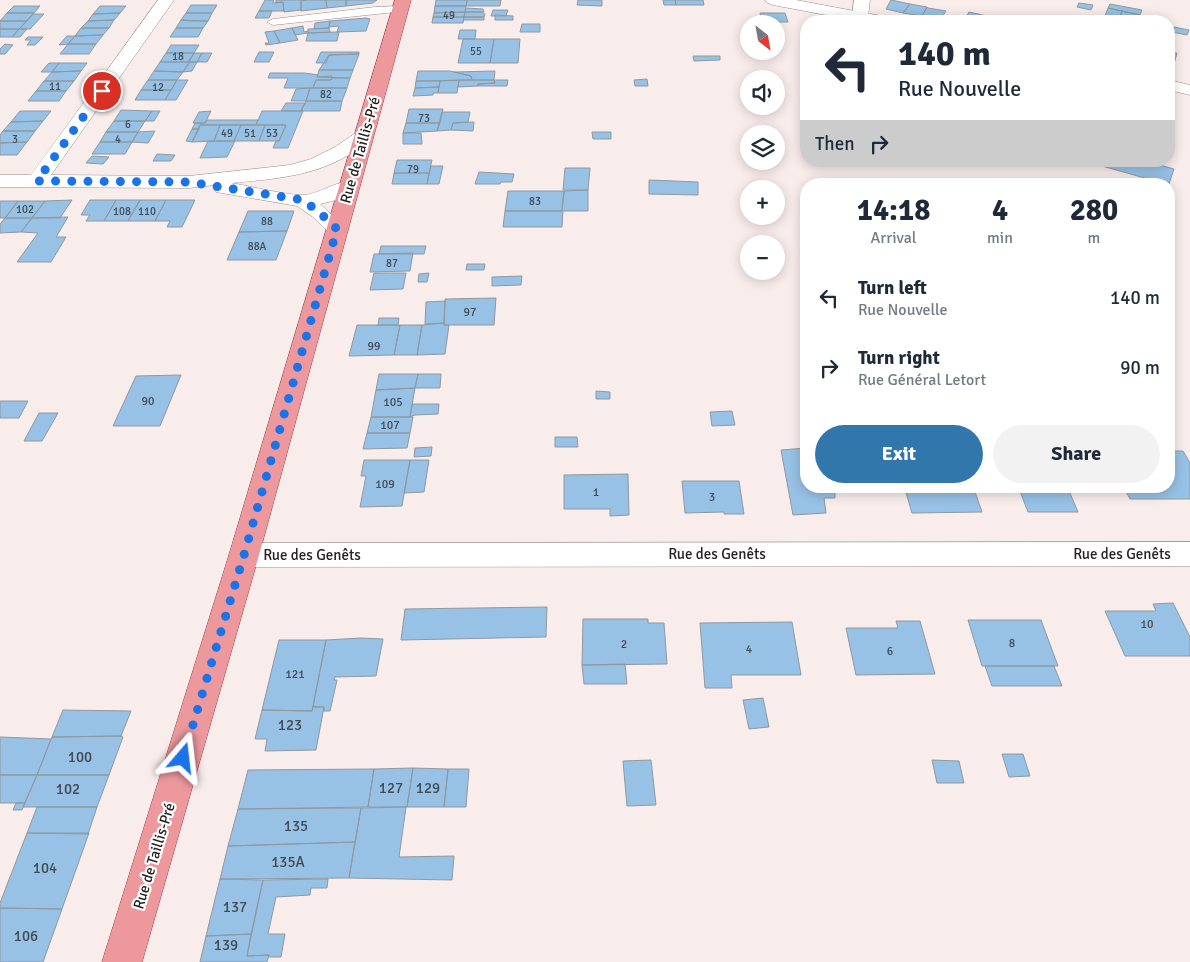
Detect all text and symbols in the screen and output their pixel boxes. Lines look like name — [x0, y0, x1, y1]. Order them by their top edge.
house number: 49 — [443, 9, 455, 22]
north arrow — [740, 15, 785, 60]
map controls — [740, 15, 785, 280]
text: 140 m — [898, 32, 991, 75]
icon: left — [815, 35, 880, 100]
house number: 55 — [470, 45, 482, 58]
house number: 18 — [172, 50, 184, 63]
pin — [81, 70, 123, 112]
button: sound — [740, 70, 785, 115]
text: Rue Nouvelle — [898, 75, 1021, 102]
icon: arrive — [88, 77, 116, 105]
house number: 11 — [49, 80, 61, 93]
house number: 12 — [152, 81, 164, 94]
house number: 82 — [320, 88, 332, 101]
street label: Rue de Taillis-Pré — [336, 95, 384, 205]
house number: 73 — [418, 112, 430, 125]
house number: 6 — [125, 118, 131, 131]
button: layers — [740, 125, 785, 170]
house number: 49 — [221, 127, 233, 140]
house number: 51 — [244, 127, 256, 140]
house number: 53 — [266, 127, 278, 140]
icon: right — [865, 130, 893, 158]
text: Then — [815, 132, 855, 156]
house number: 3 — [12, 133, 18, 146]
house number: 4 — [115, 133, 121, 146]
house number: 79 — [407, 163, 419, 176]
button: + — [740, 180, 785, 225]
text: 14:18 — [857, 192, 930, 229]
text: 4 — [992, 192, 1008, 229]
text: 280 — [1070, 192, 1118, 229]
house number: 83 — [529, 195, 541, 208]
house number: 102 — [16, 203, 34, 216]
house number: 108 — [113, 205, 131, 218]
house number: 110 — [138, 205, 156, 218]
house number: 88 — [261, 215, 273, 228]
text: Arrival — [870, 228, 917, 248]
text: min — [987, 228, 1013, 248]
text: m — [1088, 228, 1100, 248]
button: − — [740, 235, 785, 280]
house number: 88A — [248, 240, 267, 253]
house number: 87 — [386, 257, 398, 270]
text: Turn left — [858, 276, 927, 300]
icon: left — [815, 284, 843, 312]
text: 140 m — [1110, 286, 1160, 310]
text: Rue Nouvelle — [858, 300, 948, 320]
house number: 97 — [464, 305, 476, 320]
house number: 99 — [368, 339, 380, 354]
text: Turn right — [858, 346, 940, 370]
icon: right — [815, 354, 843, 382]
text: 90 m — [1120, 356, 1160, 380]
text: Rue Général Letort — [858, 370, 986, 390]
house number: 90 — [142, 394, 154, 409]
house number: 105 — [383, 395, 403, 410]
house number: 107 — [380, 418, 400, 433]
button: Exit — [815, 425, 983, 483]
button: Share — [993, 425, 1160, 483]
house number: 109 — [375, 477, 395, 492]
house number: 1 — [593, 485, 599, 500]
house number: 3 — [709, 490, 715, 505]
street label: Rue des Genêts — [668, 545, 766, 563]
street label: Rue des Genêts — [1073, 545, 1171, 563]
street label: Rue des Genêts — [263, 546, 361, 564]
house number: 10 — [1141, 617, 1153, 632]
house number: 8 — [1009, 636, 1015, 651]
house number: 2 — [621, 637, 627, 652]
house number: 4 — [746, 642, 753, 657]
house number: 6 — [887, 644, 893, 659]
house number: 121 — [285, 667, 305, 682]
house number: 123 — [278, 716, 302, 734]
position arrow — [156, 731, 208, 783]
house number: 100 — [68, 748, 92, 766]
house number: 127 — [379, 779, 403, 797]
house number: 129 — [416, 779, 440, 797]
house number: 102 — [56, 780, 80, 798]
street label: Rue de Taillis-Pré — [129, 801, 179, 911]
house number: 135 — [284, 817, 308, 835]
house number: 135A — [271, 853, 305, 871]
house number: 104 — [33, 859, 57, 877]
house number: 137 — [223, 898, 247, 916]
house number: 106 — [14, 927, 38, 945]
house number: 139 — [214, 936, 238, 954]

